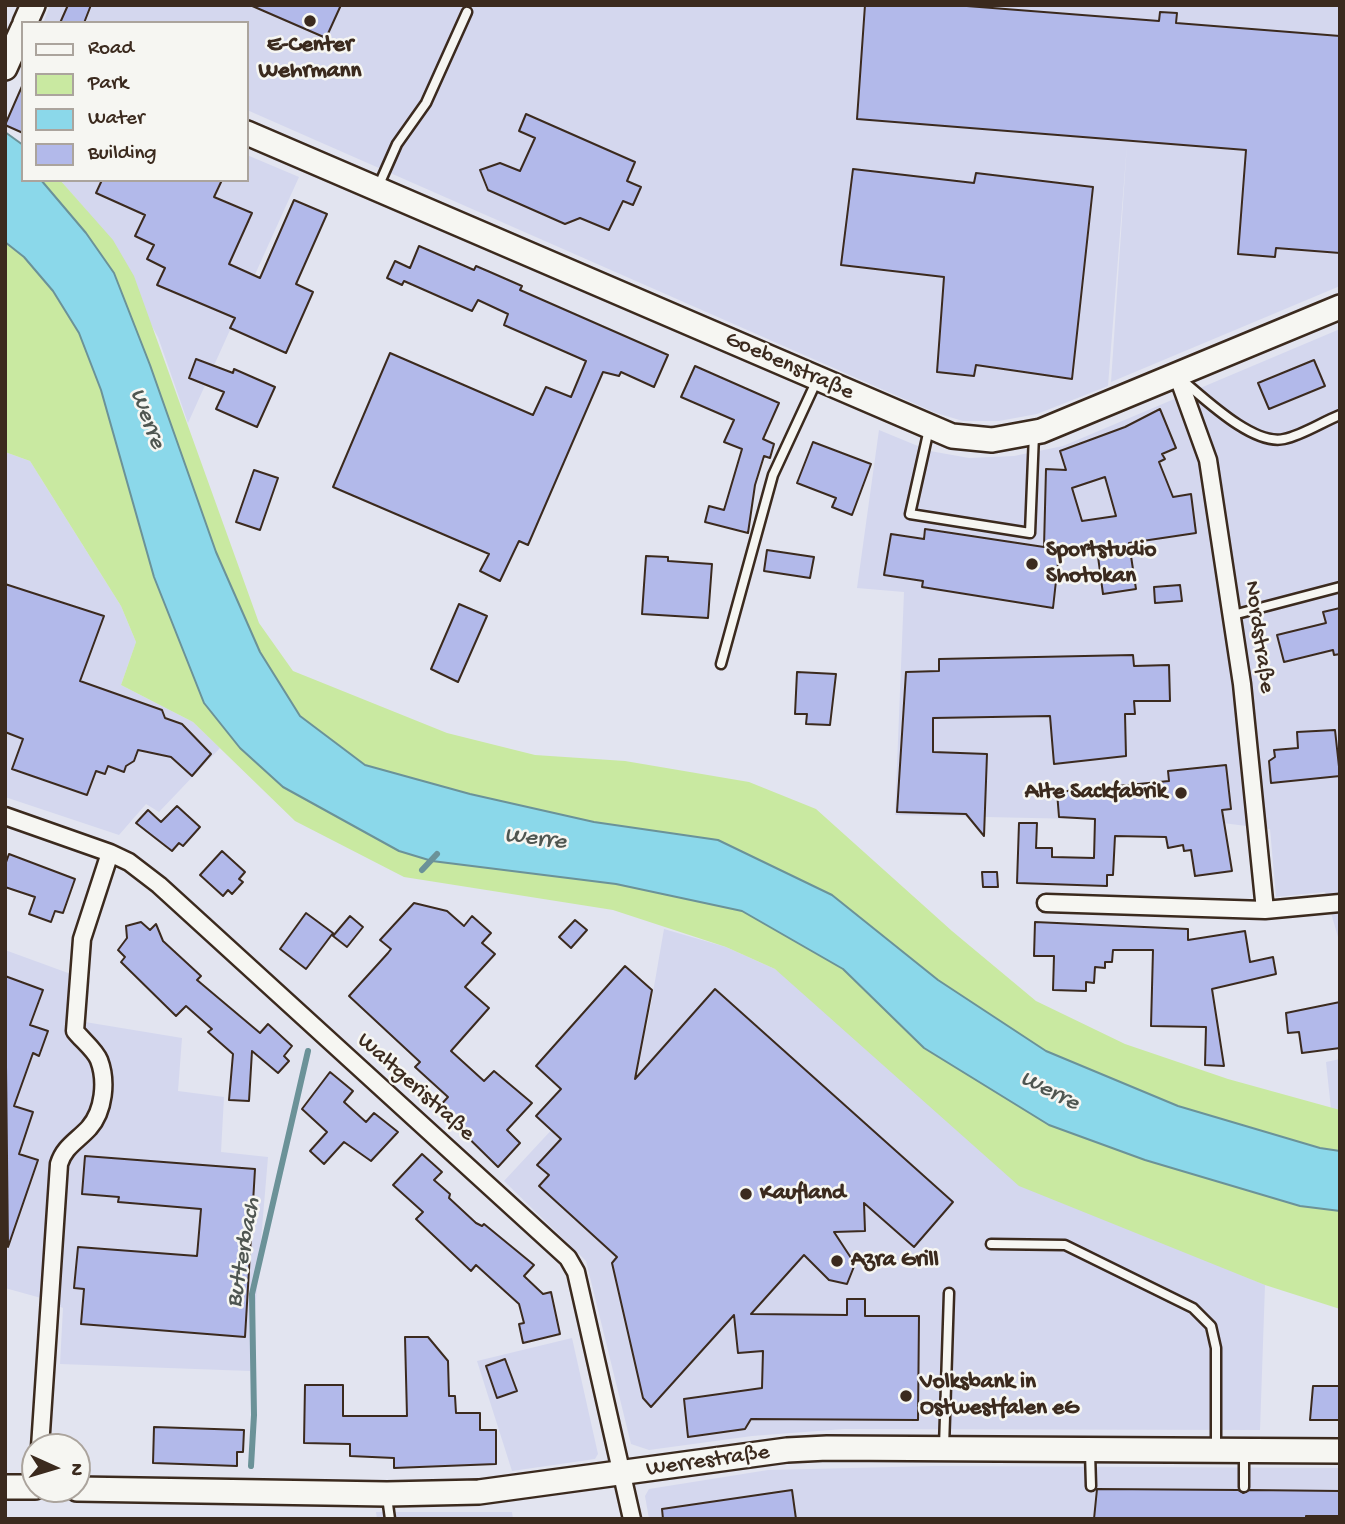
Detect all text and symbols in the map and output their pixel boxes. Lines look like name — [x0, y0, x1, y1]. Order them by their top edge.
marker: E-Center Wehrmann — [302, 13, 318, 29]
legend — [21, 21, 248, 182]
place label: E-Center Wehrmann — [259, 32, 361, 86]
text: Road — [88, 37, 134, 62]
text: Park — [88, 72, 128, 97]
text: Water — [88, 107, 144, 132]
text: Building — [88, 142, 157, 167]
street label: Goebenstraße — [720, 326, 858, 408]
water label: Werre — [121, 385, 171, 453]
place label: Sportstudio Shotokan — [1046, 537, 1157, 591]
marker: Sportstudio Shotokan — [1024, 556, 1040, 572]
street label: Nordstraße — [1236, 579, 1280, 695]
place label: Alte Sackfabrik — [1025, 779, 1167, 807]
marker: Alte Sackfabrik — [1173, 785, 1189, 801]
water label: Werre — [502, 822, 568, 858]
street label: Waltgeristraße — [350, 1028, 480, 1148]
water label: Werre — [1015, 1065, 1083, 1119]
place label: Kaufland — [760, 1180, 845, 1208]
marker: Kaufland — [738, 1186, 754, 1202]
water label: Butterbach — [221, 1196, 269, 1310]
place label: Azra Grill — [851, 1247, 939, 1275]
marker: Azra Grill — [829, 1253, 845, 1269]
place label: Volksbank in Ostwestfalen eG — [920, 1369, 1079, 1423]
marker: Volksbank in Ostwestfalen eG — [898, 1388, 914, 1404]
north arrow — [21, 1433, 91, 1503]
street label: Werrestraße — [645, 1440, 771, 1484]
text: N — [64, 1462, 87, 1476]

